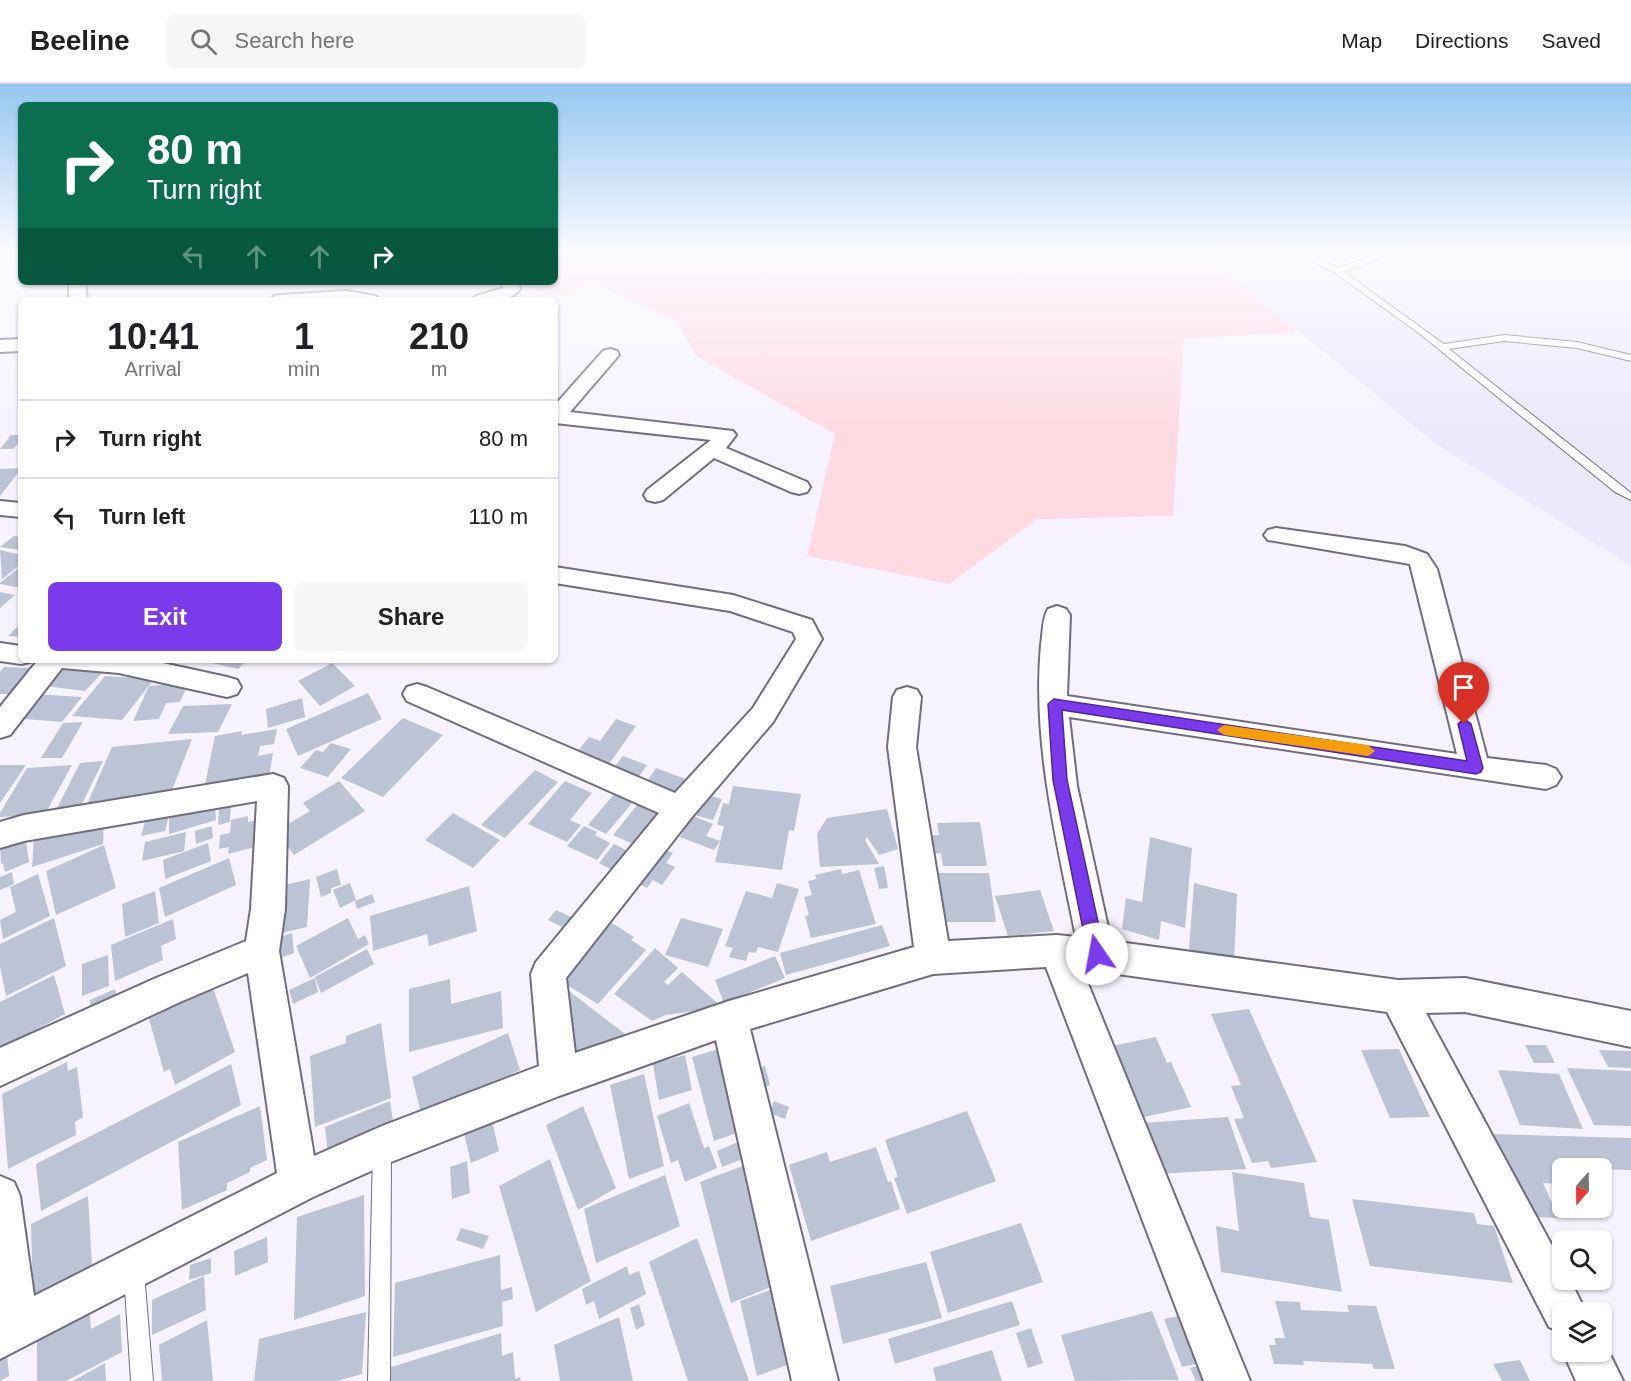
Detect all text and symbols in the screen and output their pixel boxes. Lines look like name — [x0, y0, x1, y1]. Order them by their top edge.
search box — [166, 14, 586, 68]
text: Beeline — [30, 25, 130, 56]
icon: search — [187, 25, 220, 58]
text: Search here — [235, 28, 354, 53]
text: Map — [1341, 29, 1382, 52]
text: Directions — [1415, 29, 1508, 52]
text: Saved — [1541, 29, 1601, 52]
icon: right — [48, 126, 126, 204]
text: 80 m — [147, 126, 243, 173]
text: Turn right — [147, 175, 262, 205]
icon: left — [177, 240, 210, 273]
icon: ahead — [240, 240, 273, 273]
icon: ahead — [303, 240, 336, 273]
icon: right — [366, 240, 399, 273]
text: 10:41 — [107, 316, 199, 357]
text: 1 — [294, 316, 314, 357]
text: 210 — [409, 316, 469, 357]
text: Arrival — [125, 358, 181, 380]
text: min — [288, 358, 320, 380]
text: m — [431, 358, 447, 380]
icon: right — [48, 423, 81, 456]
text: Turn right — [99, 426, 201, 451]
text: 80 m — [479, 426, 528, 451]
icon: left — [48, 501, 81, 534]
text: Turn left — [99, 504, 185, 529]
text: 110 m — [468, 504, 528, 529]
button: Exit — [48, 582, 282, 651]
button: Share — [294, 582, 528, 651]
pin — [1438, 662, 1489, 724]
icon: arrive — [1447, 671, 1480, 704]
position arrow — [1065, 922, 1129, 986]
north arrow — [1552, 1158, 1612, 1218]
map controls — [1552, 1158, 1612, 1362]
button: search — [1552, 1230, 1612, 1290]
button: layers — [1552, 1302, 1612, 1362]

